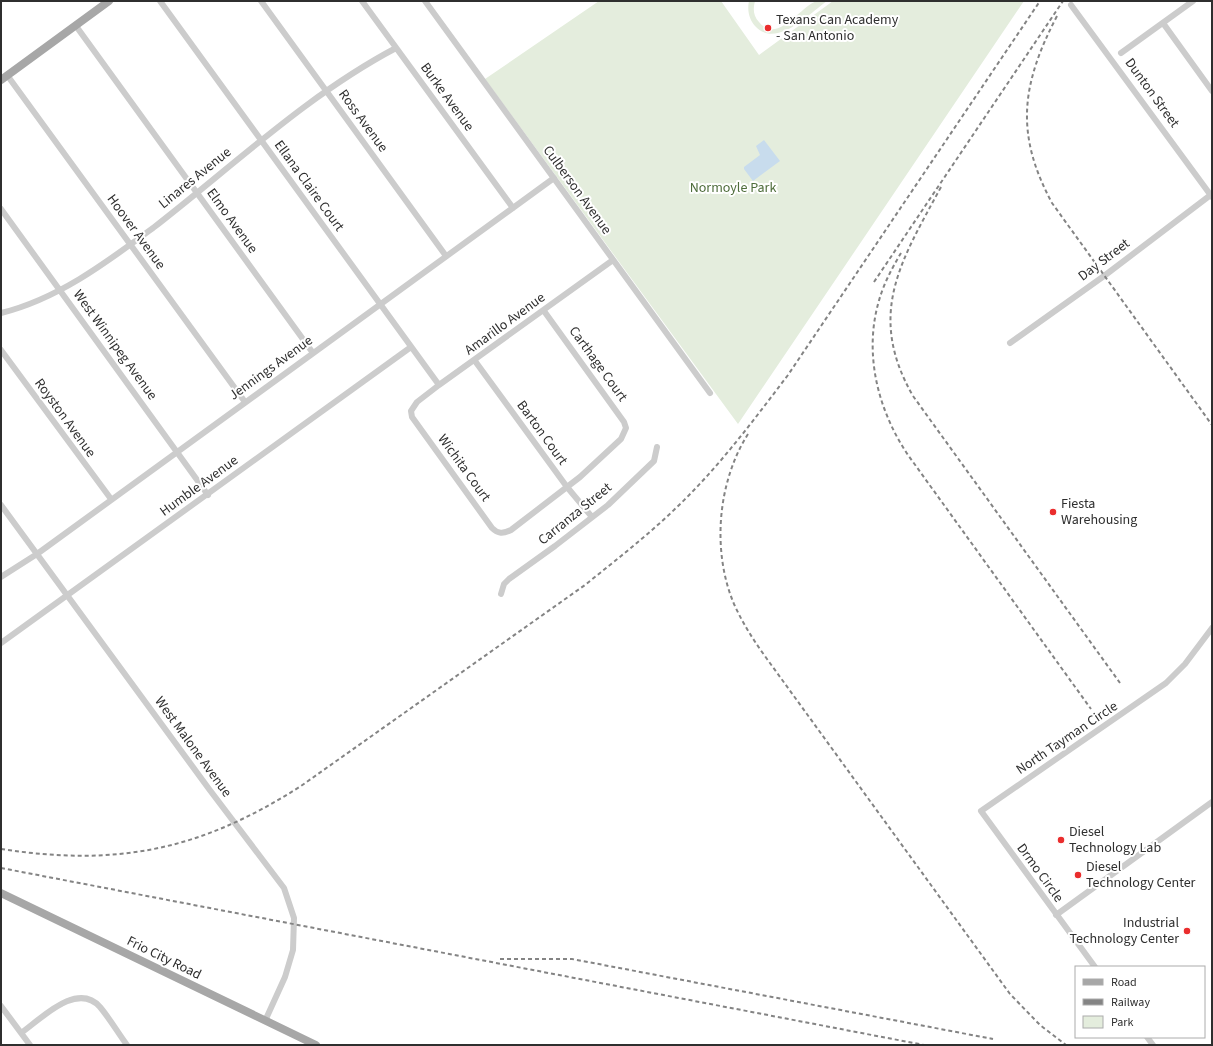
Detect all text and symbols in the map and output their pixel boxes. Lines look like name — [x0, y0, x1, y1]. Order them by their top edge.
place label: Texans Can Academy - San Antonio — [776, 10, 899, 46]
marker: Texans Can Academy - San Antonio — [763, 23, 773, 33]
street label: Dunton Street — [1120, 54, 1184, 132]
street label: Burke Avenue — [415, 59, 479, 135]
street label: Ross Avenue — [333, 86, 393, 156]
street label: Ellana Claire Court — [269, 136, 349, 236]
street label: Culberson Avenue — [538, 141, 616, 239]
street label: Linares Avenue — [154, 142, 236, 214]
park label: Normoyle Park — [690, 178, 776, 198]
street label: Elmo Avenue — [202, 184, 262, 258]
street label: Hoover Avenue — [102, 190, 170, 274]
street label: Day Street — [1074, 234, 1134, 286]
street label: West Winnipeg Avenue — [68, 286, 162, 404]
street label: Amarillo Avenue — [461, 288, 549, 360]
street label: Carthage Court — [564, 322, 632, 406]
street label: Jennings Avenue — [225, 331, 317, 405]
street label: Royston Avenue — [30, 374, 101, 462]
street label: Barton Court — [512, 397, 572, 470]
street label: Wichita Court — [433, 430, 495, 506]
street label: Humble Avenue — [156, 451, 242, 521]
street label: Carranza Street — [534, 478, 616, 550]
place label: Fiesta Warehousing — [1061, 494, 1137, 530]
marker: Fiesta Warehousing — [1048, 507, 1058, 517]
street label: West Malone Avenue — [150, 693, 236, 801]
street label: North Tayman Circle — [1012, 696, 1122, 780]
place label: Diesel Technology Lab — [1069, 822, 1161, 858]
marker: Diesel Technology Lab — [1056, 835, 1066, 845]
street label: Drmo Circle — [1012, 839, 1068, 907]
place label: Diesel Technology Center — [1086, 857, 1196, 893]
marker: Diesel Technology Center — [1073, 870, 1083, 880]
place label: Industrial Technology Center — [1070, 913, 1179, 949]
marker: Industrial Technology Center — [1182, 926, 1192, 936]
street label: Frio City Road — [123, 931, 205, 985]
legend — [1075, 966, 1205, 1038]
text: Road — [1111, 974, 1137, 991]
text: Railway — [1111, 994, 1150, 1011]
text: Park — [1111, 1014, 1133, 1031]

